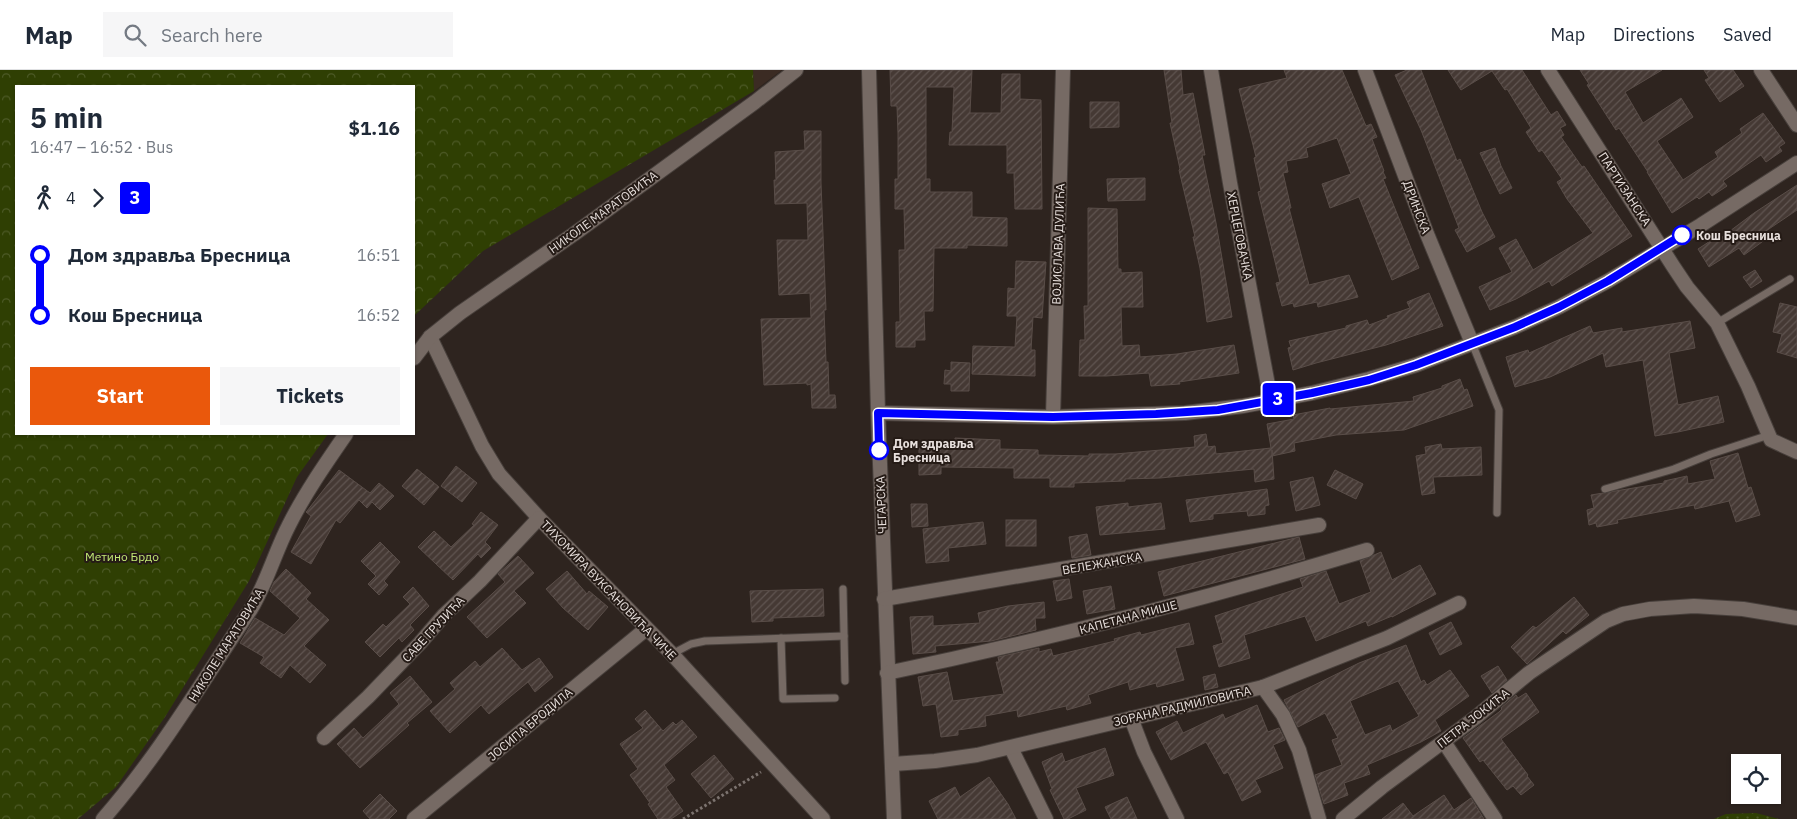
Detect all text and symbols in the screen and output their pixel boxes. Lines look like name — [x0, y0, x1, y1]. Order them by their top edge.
search box — [103, 12, 453, 57]
text: Map — [25, 19, 73, 51]
icon: search — [121, 21, 149, 49]
text: Search here — [161, 23, 263, 47]
text: Map — [1550, 23, 1585, 46]
text: Directions — [1613, 23, 1695, 46]
text: Saved — [1723, 23, 1772, 46]
text: 5 min — [30, 99, 103, 136]
text: $1.16 — [348, 116, 400, 140]
text: 16:47 – 16:52 · Bus — [30, 137, 173, 157]
street label: ПАРТИЗАНСКА — [1596, 149, 1655, 229]
street label: НИКОЛЕ МАРАТОВИЋА — [546, 167, 660, 256]
street label: ДРИНСКА — [1400, 178, 1434, 236]
street label: ВОЈИСЛАВА ДУЛИЋА — [1048, 183, 1068, 305]
icon: walk — [30, 184, 58, 212]
icon: forward — [84, 184, 112, 212]
text: 3 — [130, 186, 140, 209]
text: 4 — [66, 188, 76, 208]
street label: ХЕРЦЕГОВАЧКА — [1224, 191, 1256, 282]
marker: Кош Бресница — [1672, 225, 1692, 245]
place label: Кош Бресница — [1696, 228, 1781, 243]
text: Дом здравља Бресница — [68, 243, 291, 267]
text: 16:51 — [357, 245, 400, 265]
text: Кош Бресница — [68, 303, 203, 327]
text: 16:52 — [357, 305, 400, 325]
button: Start — [30, 367, 210, 425]
button: Tickets — [220, 367, 400, 425]
line badge: 3 — [1262, 383, 1294, 415]
text: 3 — [1273, 387, 1283, 410]
place label: Дом здравља Бресница — [893, 436, 974, 465]
marker: Дом здравља Бресница — [869, 440, 889, 460]
street label: ЧЕГАРСКА — [872, 476, 890, 534]
street label: ТИХОМИРА ВУКСАНОВИЋА ЧИЧЕ — [538, 517, 680, 663]
park label: Метино Брдо — [85, 549, 159, 564]
street label: ВЕЛЕЖАНСКА — [1061, 549, 1144, 577]
street label: НИКОЛЕ МАРАТОВИЋА — [185, 585, 267, 704]
street label: САВЕ ГРУЈИЋА — [399, 593, 468, 665]
street label: КАПЕТАНА МИШЕ — [1078, 597, 1178, 637]
street label: ЗОРАНА РАДМИЛОВИЋА — [1112, 683, 1253, 729]
street label: ЈОСИПА БРОДИЛА — [485, 684, 576, 764]
street label: ПЕТРА ЈОКИЋА — [1434, 685, 1512, 751]
map controls — [1731, 754, 1781, 804]
button: locate — [1731, 754, 1781, 804]

